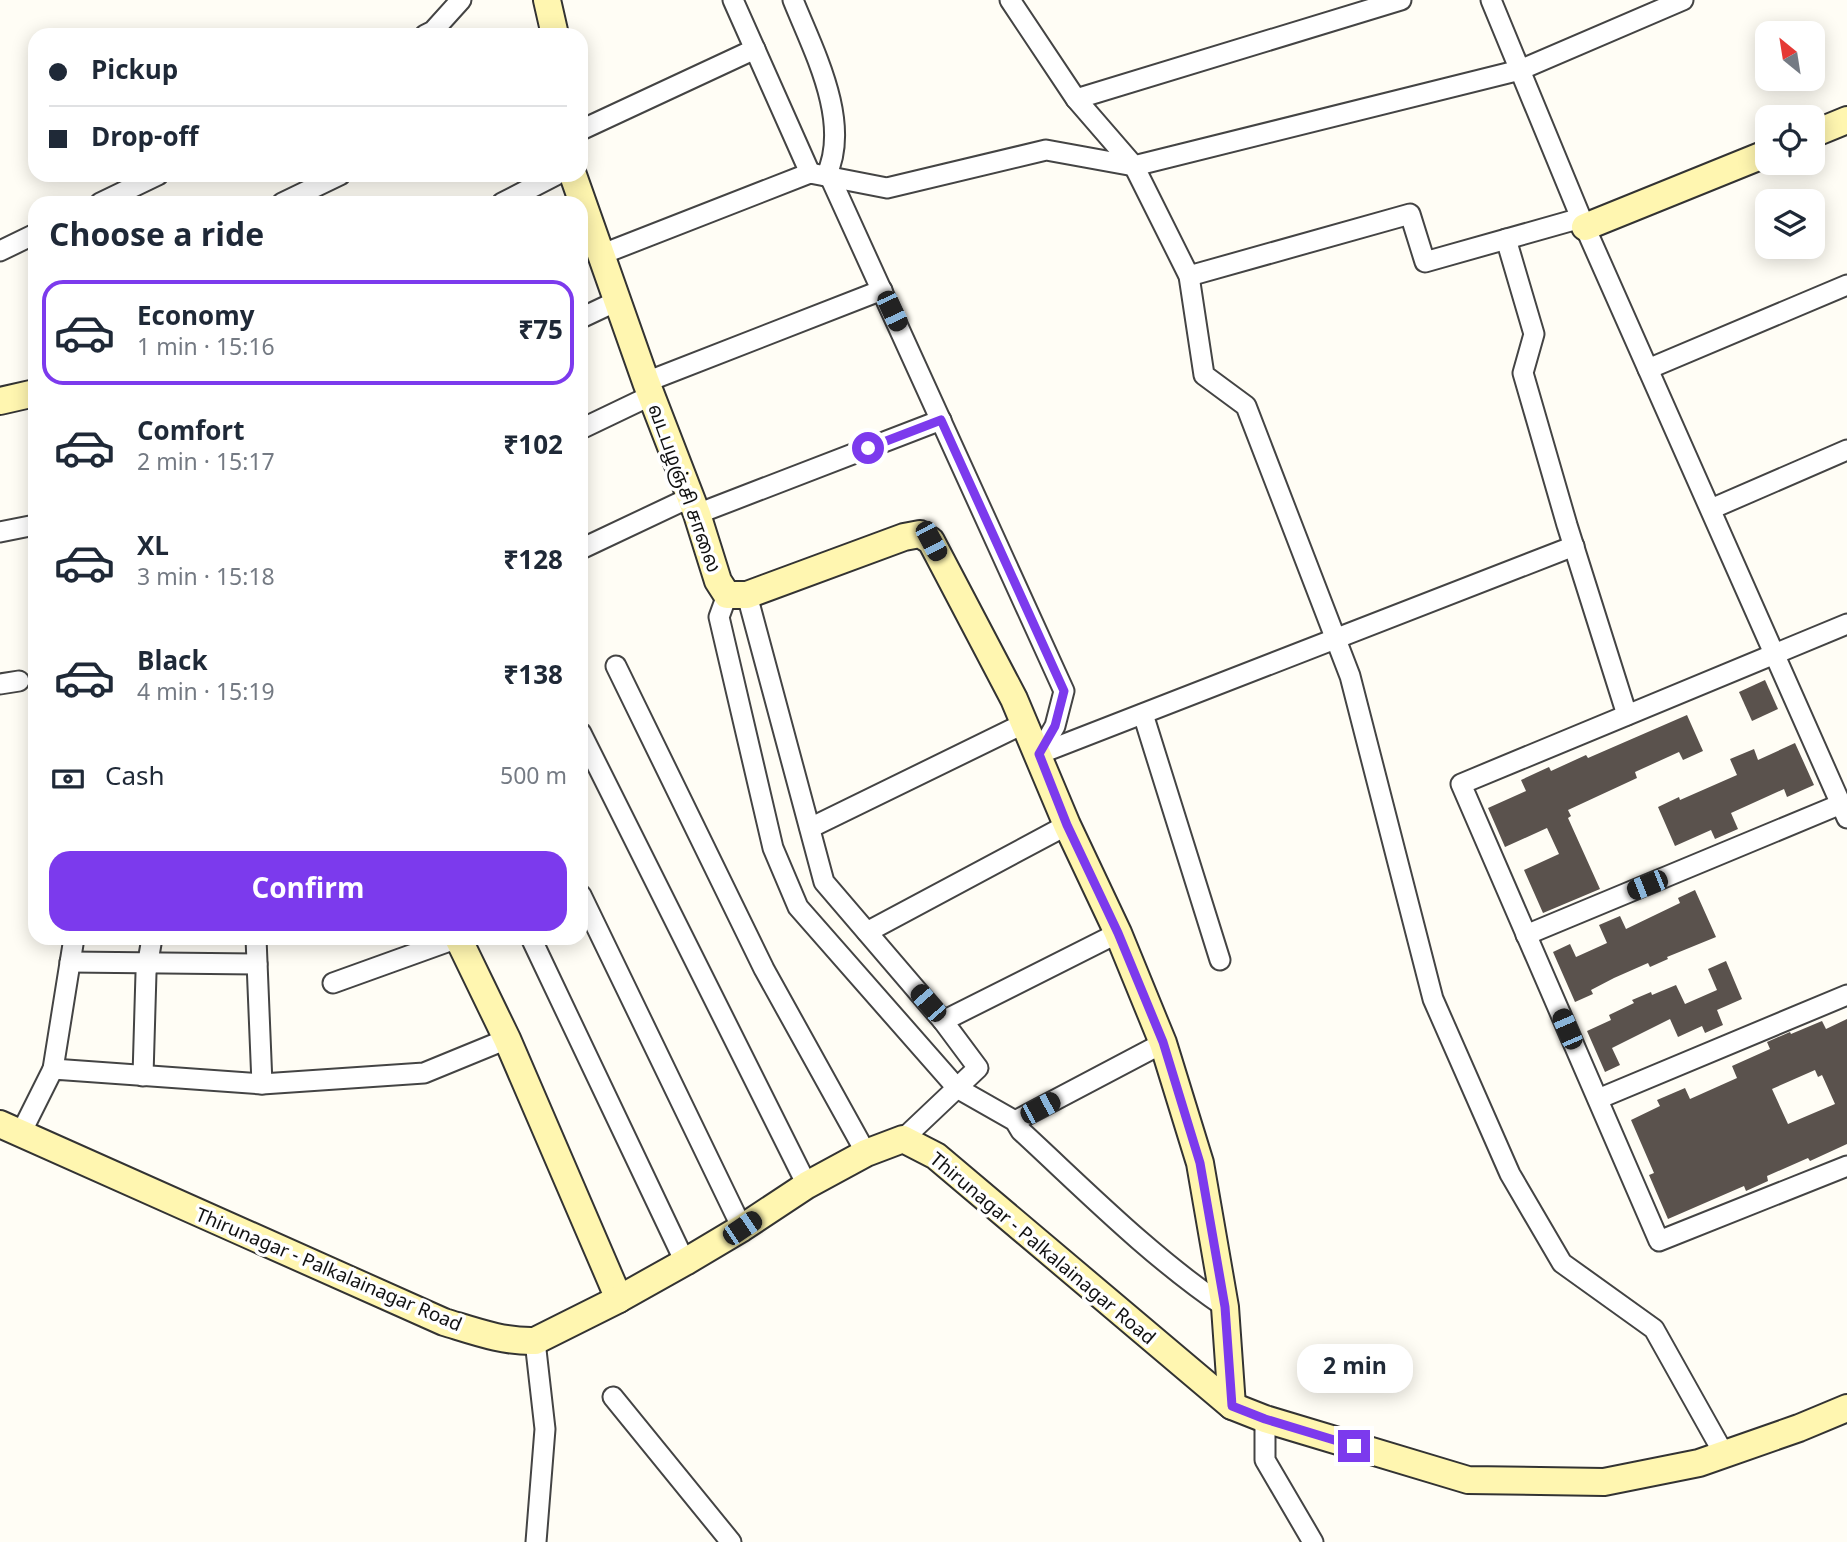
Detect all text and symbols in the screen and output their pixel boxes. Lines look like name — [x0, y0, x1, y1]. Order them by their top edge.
north arrow — [1755, 21, 1825, 91]
map controls — [1755, 21, 1825, 259]
text: Pickup — [91, 56, 178, 89]
button: locate — [1755, 105, 1825, 175]
text: Drop-off — [91, 123, 199, 156]
button: layers — [1755, 189, 1825, 259]
text: Choose a ride — [49, 218, 264, 258]
car — [874, 288, 911, 334]
icon: car — [53, 301, 116, 364]
text: Economy — [137, 302, 255, 335]
text: ₹75 — [518, 316, 563, 349]
text: 1 min · 15:16 — [137, 335, 275, 364]
street label: வடபழஞ்சி சாலை — [642, 401, 725, 576]
icon: car — [53, 416, 116, 479]
text: Comfort — [137, 417, 244, 450]
text: ₹102 — [504, 431, 563, 464]
route start — [852, 432, 884, 464]
text: 2 min · 15:17 — [137, 450, 275, 479]
car — [912, 518, 951, 564]
icon: car — [53, 531, 116, 594]
text: XL — [137, 532, 169, 565]
text: ₹128 — [504, 546, 563, 579]
text: 3 min · 15:18 — [137, 565, 275, 594]
icon: car — [53, 646, 116, 709]
text: Black — [137, 647, 208, 680]
text: ₹138 — [504, 661, 563, 694]
text: 4 min · 15:19 — [137, 680, 275, 709]
icon: cash — [49, 760, 87, 798]
text: Cash — [105, 762, 165, 795]
text: 500 m — [500, 764, 567, 793]
button: Confirm — [49, 851, 567, 931]
car — [1624, 867, 1671, 903]
car — [907, 980, 950, 1026]
car — [1550, 1006, 1585, 1052]
car — [1017, 1089, 1064, 1127]
street label: Thirunagar - Palkalainagar Road — [924, 1148, 1159, 1351]
street label: Thirunagar - Palkalainagar Road — [191, 1204, 465, 1338]
car — [719, 1208, 766, 1248]
callout: 2 min — [1296, 1344, 1412, 1394]
text: 2 min — [1323, 1354, 1387, 1383]
route end — [1338, 1430, 1370, 1462]

